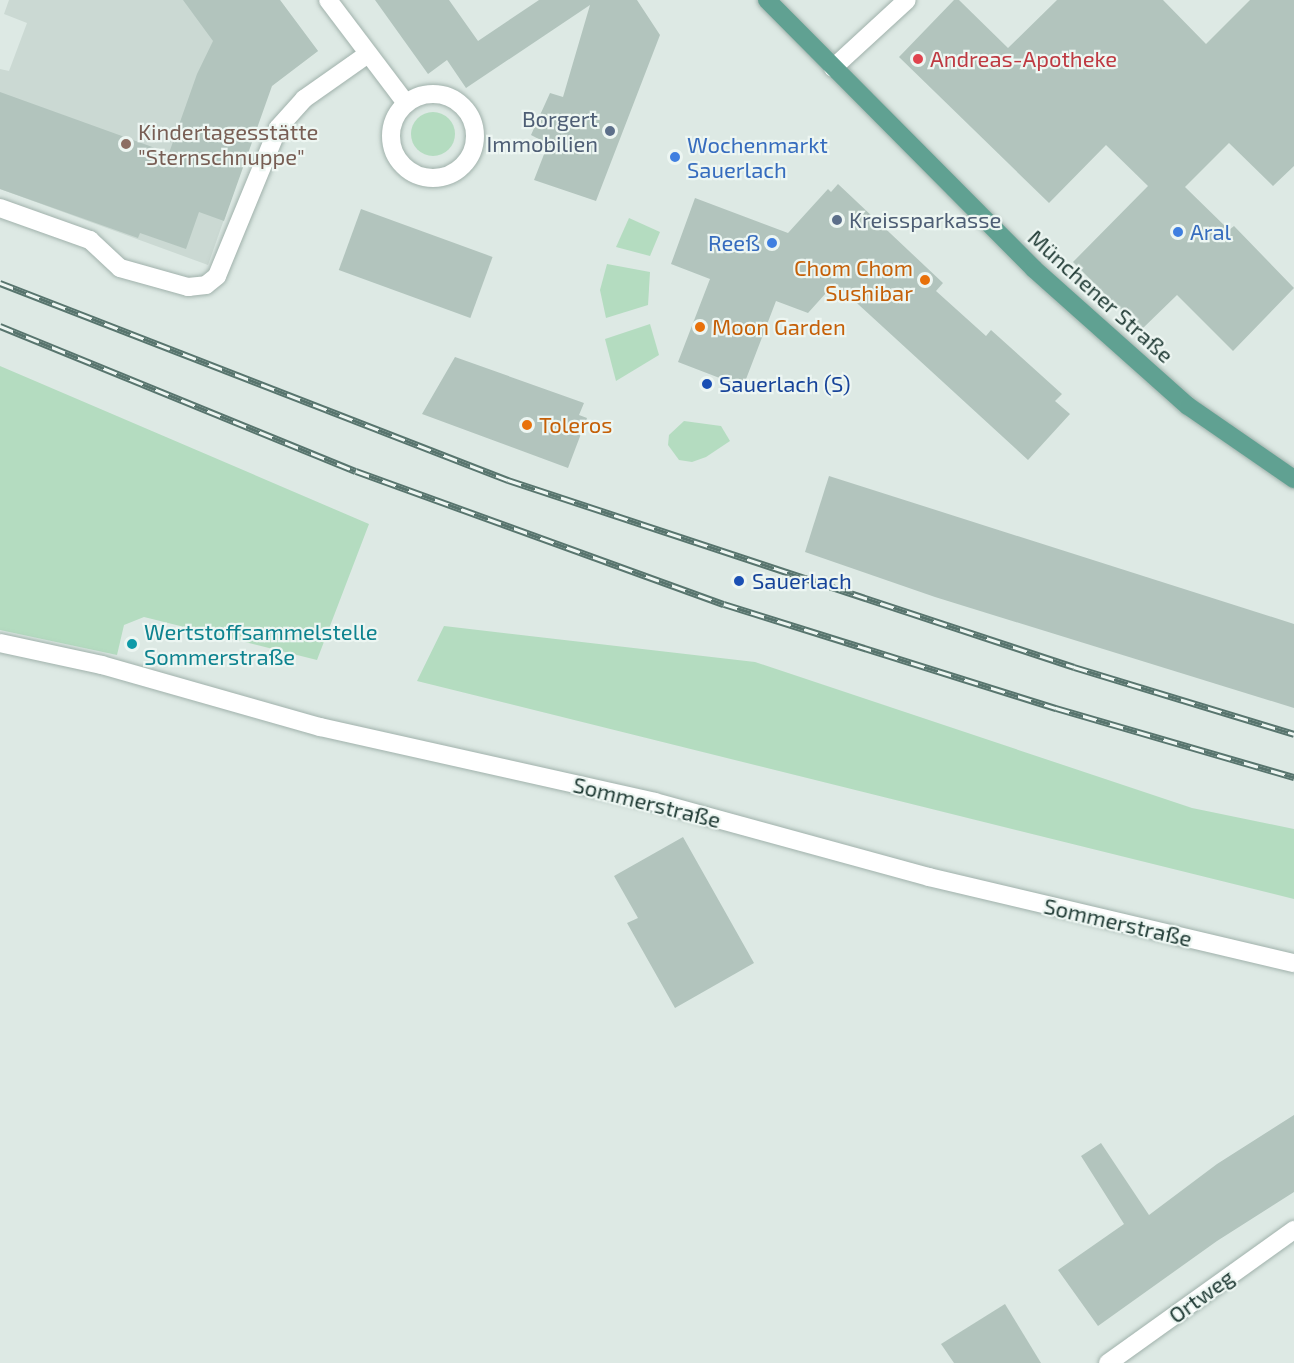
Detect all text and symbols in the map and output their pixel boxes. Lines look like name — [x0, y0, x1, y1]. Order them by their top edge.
place label: Andreas-Apotheke — [930, 46, 1117, 72]
marker: Andreas-Apotheke — [911, 52, 925, 66]
place label: Borgert Immobilien — [487, 105, 598, 156]
place label: Kindertagesstätte "Sternschnuppe" — [138, 118, 318, 170]
marker: Borgert Immobilien — [603, 124, 617, 138]
place label: Wochenmarkt Sauerlach — [687, 131, 828, 182]
marker: Kindertagesstätte "Sternschnuppe" — [119, 137, 133, 151]
marker: Wochenmarkt Sauerlach — [668, 150, 682, 164]
place label: Kreissparkasse — [849, 207, 1001, 233]
marker: Kreissparkasse — [830, 213, 844, 227]
place label: Aral — [1190, 219, 1231, 245]
street label: Münchener Straße — [1023, 224, 1179, 368]
marker: Aral — [1171, 225, 1185, 239]
place label: Reeß — [708, 230, 760, 256]
marker: Reeß — [765, 236, 779, 250]
place label: Chom Chom Sushibar — [794, 254, 913, 306]
marker: Chom Chom Sushibar — [918, 273, 932, 287]
place label: Moon Garden — [712, 314, 846, 340]
marker: Moon Garden — [693, 320, 707, 334]
place label: Sauerlach (S) — [719, 371, 851, 397]
marker: Sauerlach (S) — [700, 377, 714, 391]
place label: Toleros — [539, 412, 612, 438]
marker: Toleros — [520, 418, 534, 432]
place label: Sauerlach — [752, 568, 852, 594]
marker: Sauerlach — [730, 572, 748, 590]
place label: Wertstoffsammelstelle Sommerstraße — [144, 618, 378, 670]
marker: Wertstoffsammelstelle Sommerstraße — [125, 637, 139, 651]
street label: Sommerstraße — [570, 771, 724, 833]
street label: Sommerstraße — [1041, 892, 1195, 952]
street label: Ortweg — [1163, 1264, 1239, 1328]

